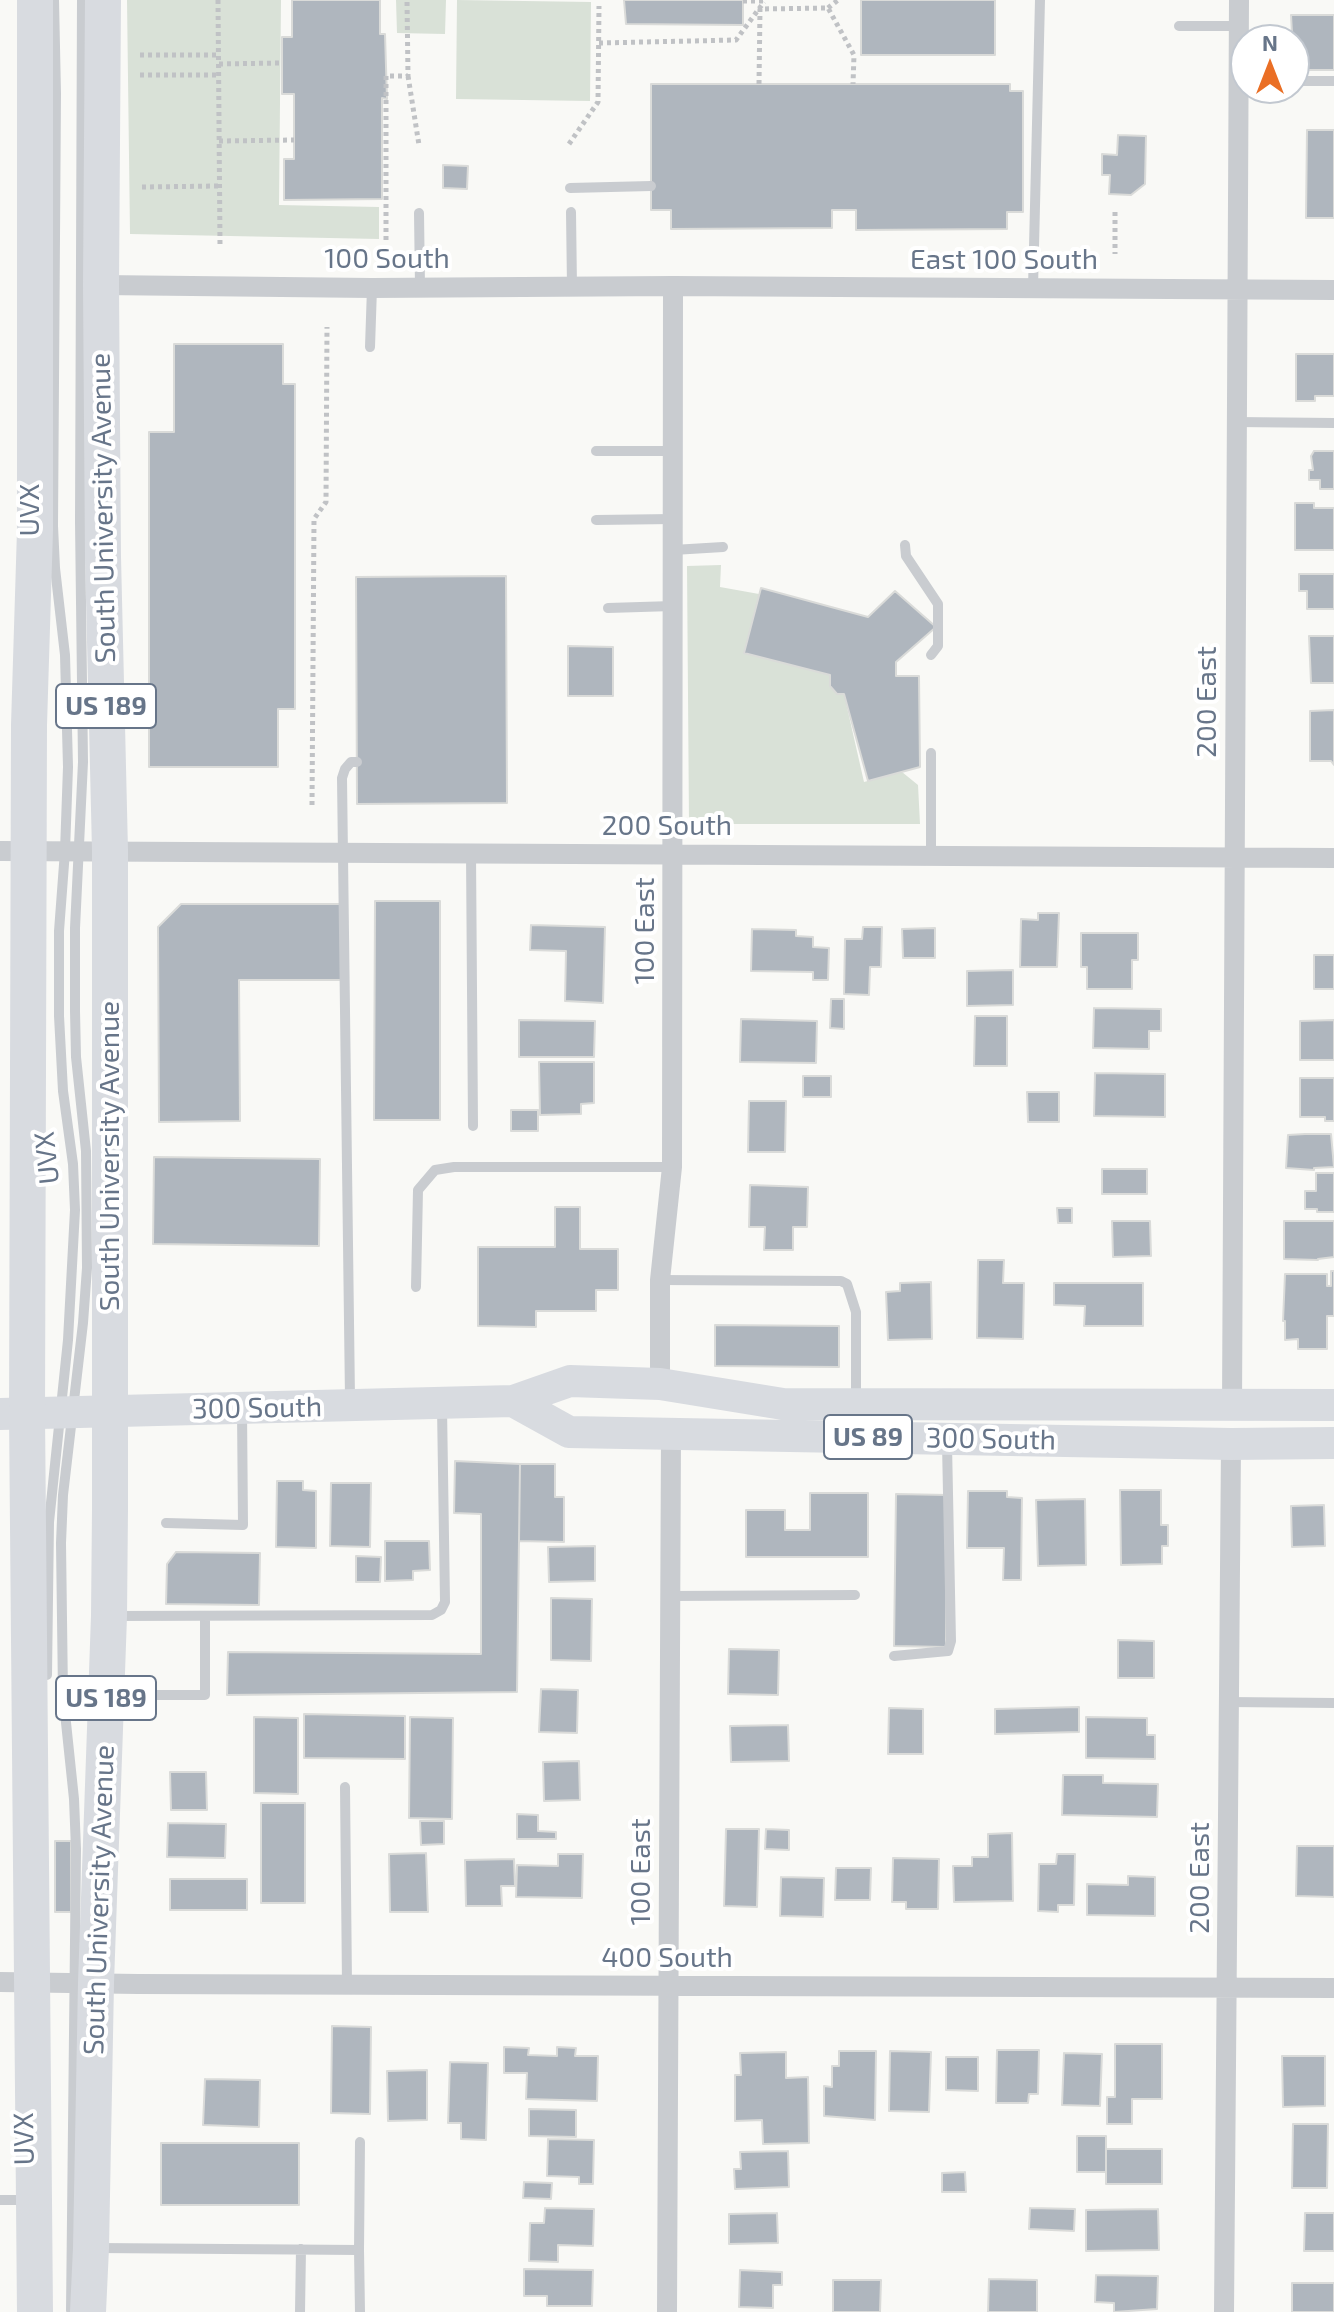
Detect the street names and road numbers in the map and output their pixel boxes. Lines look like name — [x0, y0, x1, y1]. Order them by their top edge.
street label: 100 South — [324, 242, 450, 276]
street label: East 100 South — [910, 243, 1098, 277]
street label: South University Avenue — [83, 353, 123, 663]
street label: UVX — [13, 484, 47, 536]
street label: 200 East — [1190, 646, 1224, 758]
road number: US 189 — [56, 684, 156, 728]
street label: 200 South — [602, 809, 732, 843]
street label: 100 East — [628, 877, 662, 985]
street label: South University Avenue — [93, 1001, 127, 1311]
street label: UVX — [28, 1130, 66, 1186]
street label: 300 South — [192, 1390, 322, 1426]
road number: US 89 — [824, 1415, 912, 1459]
street label: 300 South — [926, 1421, 1056, 1457]
road number: US 189 — [56, 1676, 156, 1720]
street label: South University Avenue — [77, 1744, 121, 2056]
street label: 100 East — [624, 1818, 658, 1926]
street label: 200 East — [1183, 1822, 1217, 1934]
street label: 400 South — [601, 1941, 733, 1975]
street label: UVX — [7, 2112, 41, 2166]

